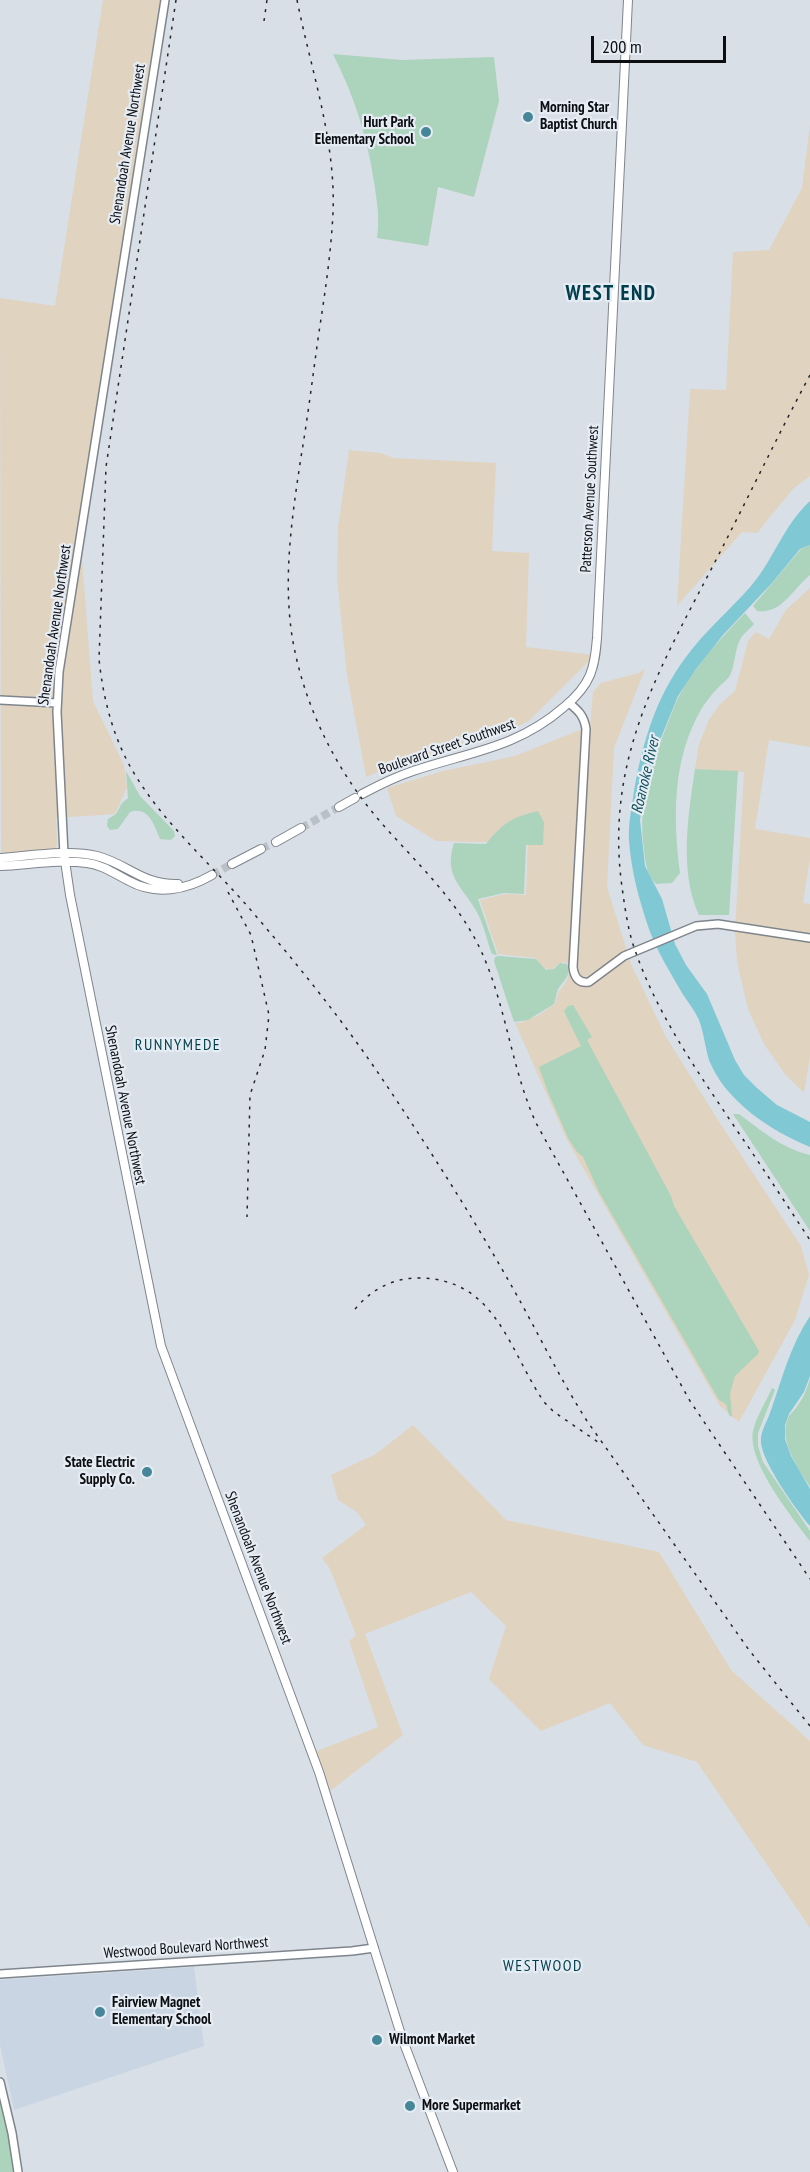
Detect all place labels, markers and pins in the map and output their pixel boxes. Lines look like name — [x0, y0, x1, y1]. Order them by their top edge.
place label: Morning Star Baptist Church — [540, 99, 617, 134]
marker: Morning Star Baptist Church — [521, 110, 535, 124]
place label: Hurt Park Elementary School — [315, 114, 414, 149]
marker: Hurt Park Elementary School — [419, 125, 433, 139]
place label: State Electric Supply Co. — [65, 1454, 135, 1489]
marker: State Electric Supply Co. — [140, 1465, 154, 1479]
place label: Fairview Magnet Elementary School — [112, 1994, 211, 2029]
marker: Fairview Magnet Elementary School — [93, 2005, 107, 2019]
place label: Wilmont Market — [389, 2031, 475, 2049]
marker: Wilmont Market — [370, 2033, 384, 2047]
place label: More Supermarket — [422, 2097, 521, 2115]
marker: More Supermarket — [403, 2099, 417, 2113]

